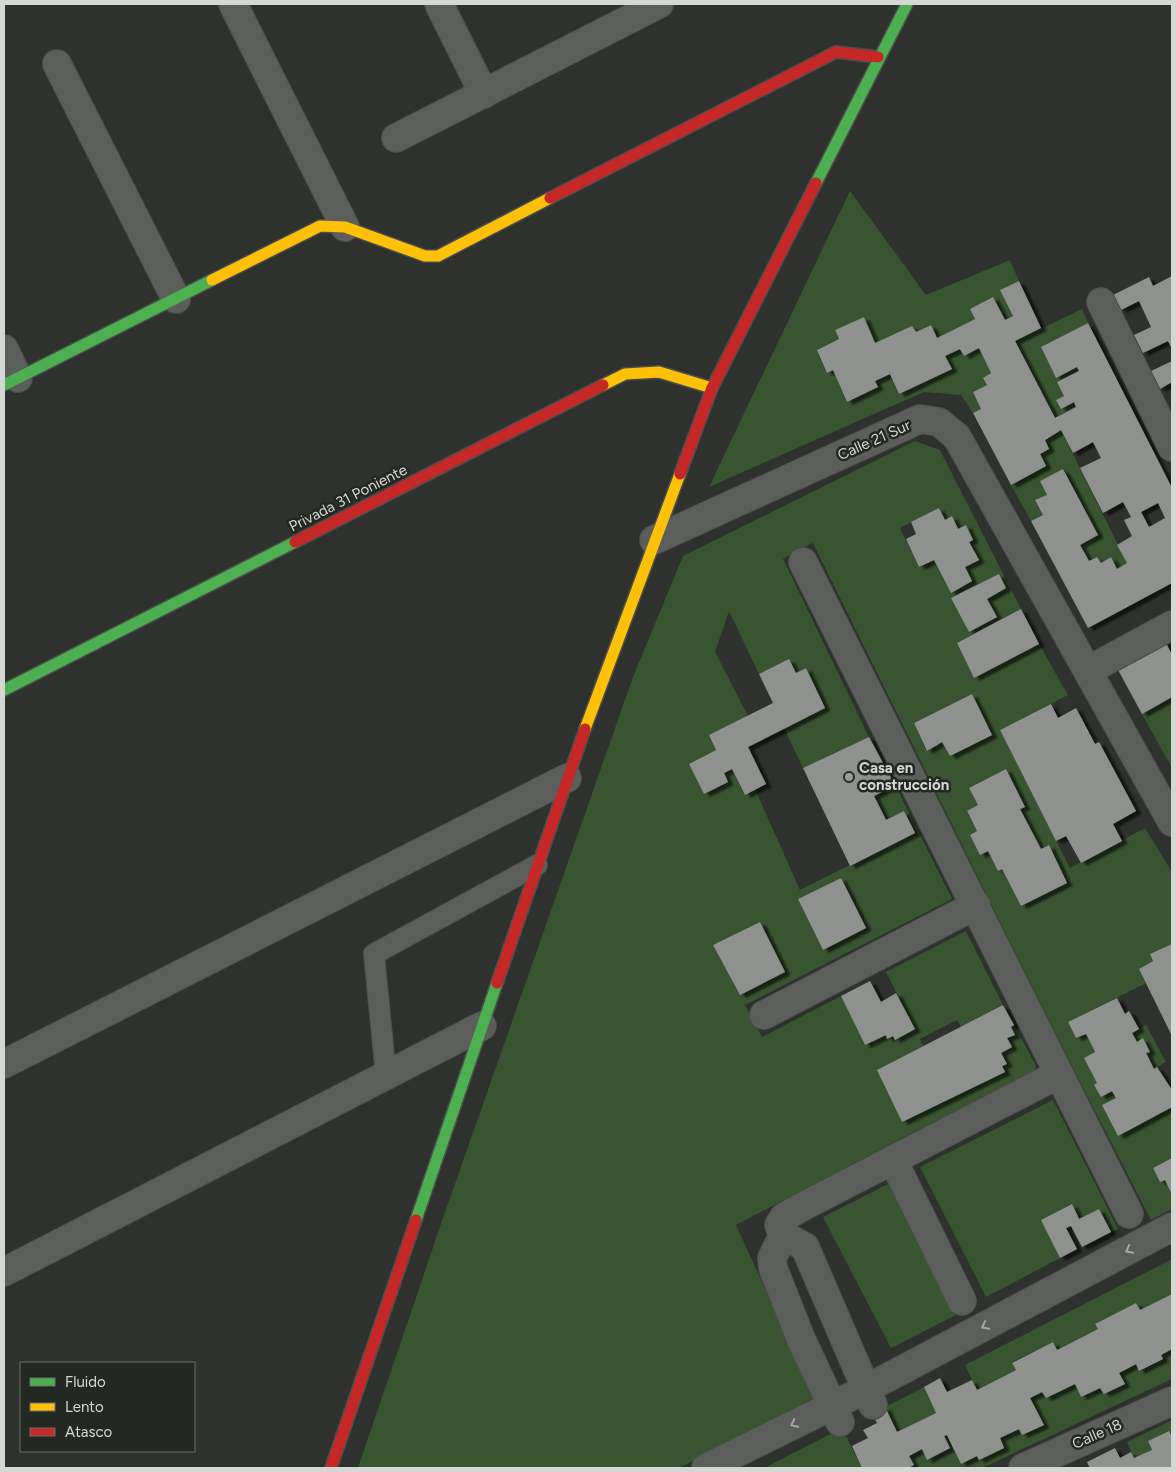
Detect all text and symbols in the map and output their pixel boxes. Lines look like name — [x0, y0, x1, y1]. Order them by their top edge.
street label: Calle 21 Sur — [835, 416, 913, 464]
street label: Privada 31 Poniente — [286, 460, 410, 536]
place label: Casa en construcción — [859, 759, 949, 794]
marker: Casa en construcción — [843, 771, 855, 783]
one-way arrow — [1125, 1244, 1134, 1254]
one-way arrow — [982, 1320, 991, 1330]
legend — [20, 1362, 195, 1452]
text: Fluido — [65, 1373, 106, 1391]
text: Lento — [65, 1398, 104, 1416]
street label: Calle 18 — [1069, 1415, 1125, 1453]
one-way arrow — [791, 1418, 800, 1428]
text: Atasco — [65, 1423, 113, 1441]

